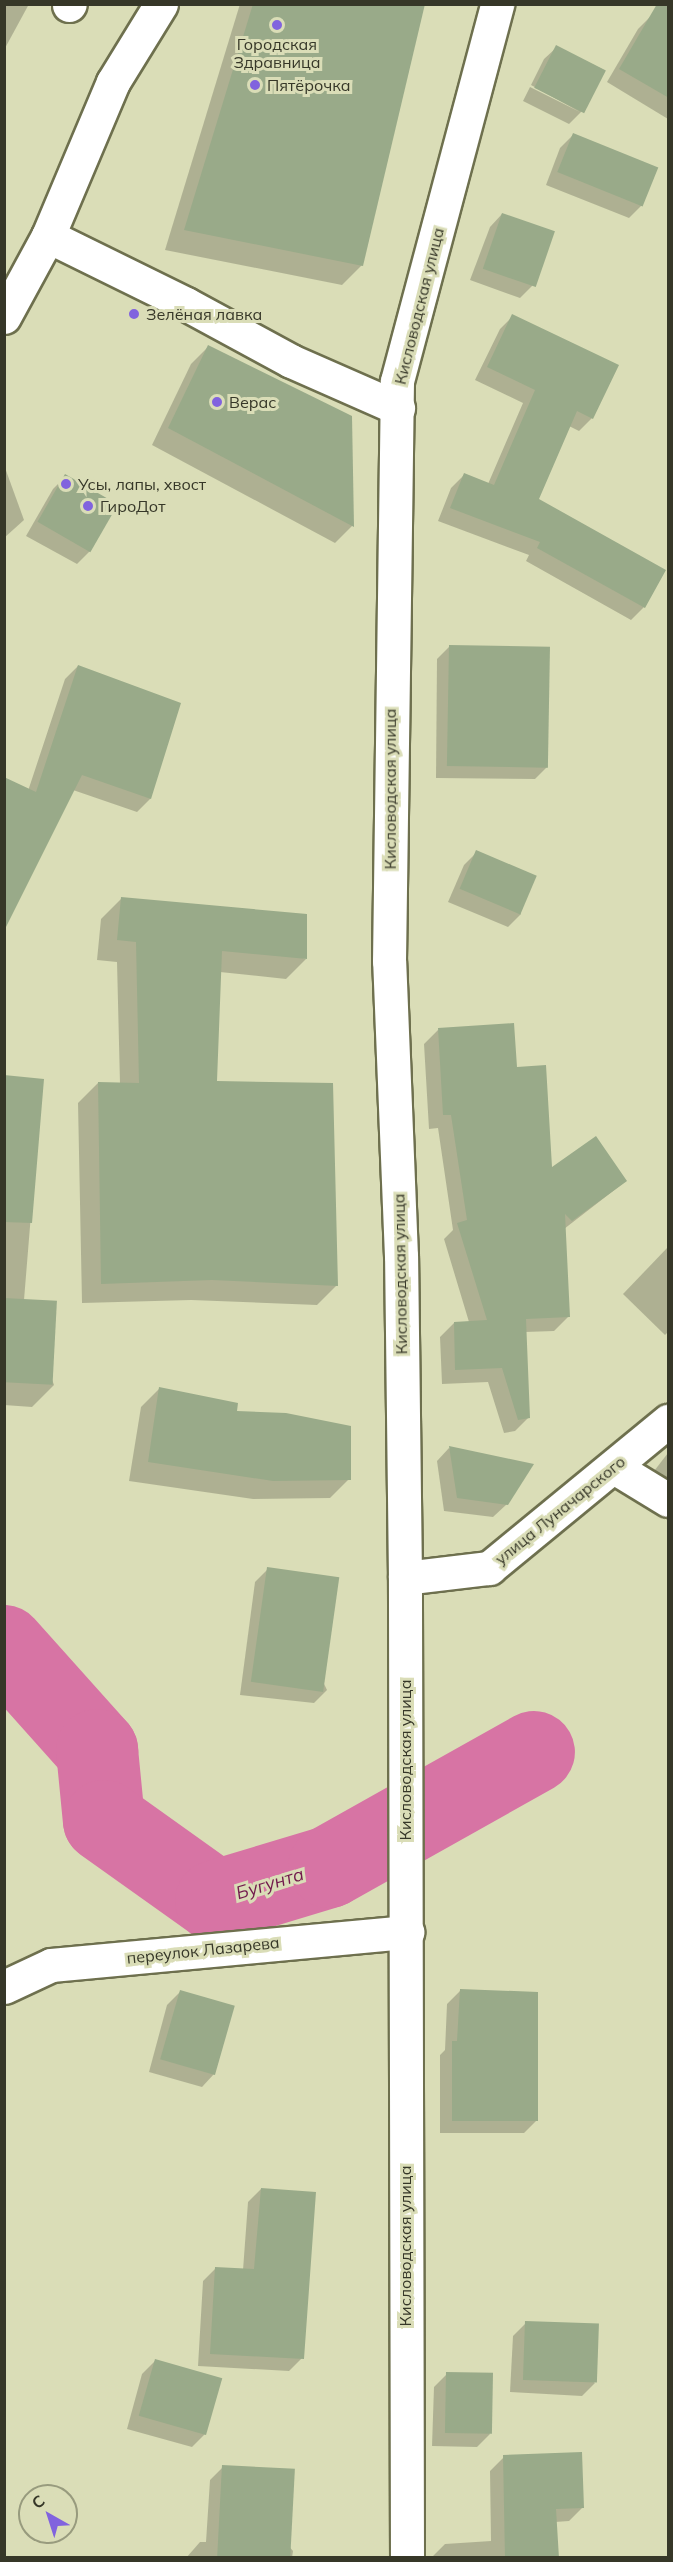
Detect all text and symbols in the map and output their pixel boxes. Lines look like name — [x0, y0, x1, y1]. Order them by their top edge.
marker: Городская Здравница — [270, 18, 284, 32]
place label: Городская Здравница — [233, 34, 321, 72]
place label: Пятёрочка — [267, 75, 351, 95]
marker: Пятёрочка — [248, 78, 262, 92]
street label: Кисловодская улица — [390, 226, 448, 386]
place label: Зелёная лавка — [146, 304, 262, 324]
marker: Зелёная лавка — [127, 307, 141, 321]
place label: Верас — [229, 392, 276, 412]
marker: Верас — [210, 395, 224, 409]
place label: Усы, лапы, хвост — [78, 474, 206, 494]
marker: Усы, лапы, хвост — [59, 477, 73, 491]
place label: ГироДот — [100, 496, 165, 516]
marker: ГироДот — [81, 499, 95, 513]
street label: Кисловодская улица — [380, 709, 400, 869]
street label: Кисловодская улица — [389, 1193, 411, 1355]
street label: улица Луначарского — [491, 1452, 629, 1568]
street label: Кисловодская улица — [395, 1680, 415, 1840]
water label: Бугунта — [234, 1863, 306, 1905]
street label: переулок Лазарева — [126, 1932, 280, 1968]
street label: Кисловодская улица — [395, 2166, 415, 2326]
north arrow — [18, 2484, 78, 2544]
text: С — [27, 2490, 48, 2513]

